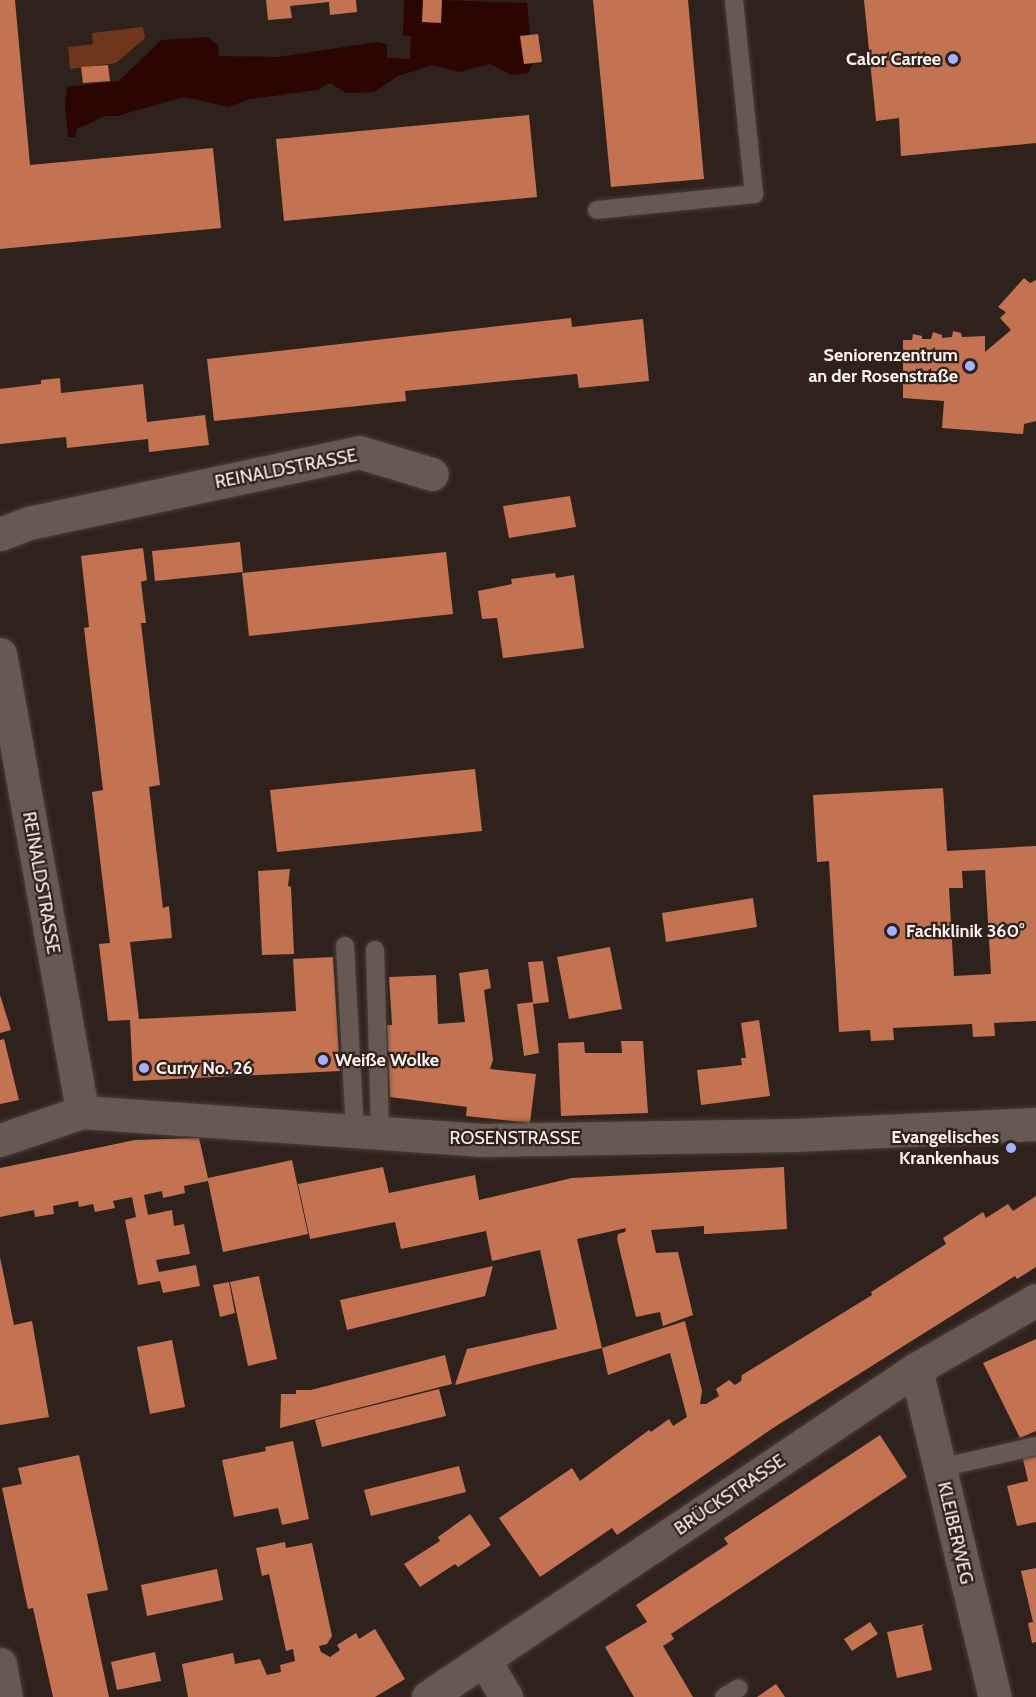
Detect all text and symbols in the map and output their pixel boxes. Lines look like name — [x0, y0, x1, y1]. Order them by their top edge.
place label: Calor Carree — [846, 48, 941, 70]
marker: Calor Carree — [946, 52, 960, 66]
place label: Seniorenzentrum an der Rosenstraße — [808, 345, 958, 388]
marker: Seniorenzentrum an der Rosenstraße — [963, 359, 977, 373]
street label: REINALDSTRASSE — [213, 445, 359, 493]
street label: REINALDSTRASSE — [18, 810, 64, 956]
place label: Fachklinik 360° — [906, 920, 1024, 942]
marker: Fachklinik 360° — [883, 922, 901, 940]
place label: Weiße Wolke — [335, 1049, 439, 1071]
marker: Weiße Wolke — [316, 1053, 330, 1067]
place label: Curry No. 26 — [156, 1057, 253, 1079]
marker: Curry No. 26 — [137, 1061, 151, 1075]
street label: ROSENSTRASSE — [450, 1127, 580, 1149]
place label: Evangelisches Krankenhaus — [891, 1127, 999, 1170]
marker: Evangelisches Krankenhaus — [1004, 1141, 1018, 1155]
street label: BRÜCKSTRASSE — [671, 1450, 789, 1540]
street label: KLEIBERWEG — [933, 1480, 977, 1586]

